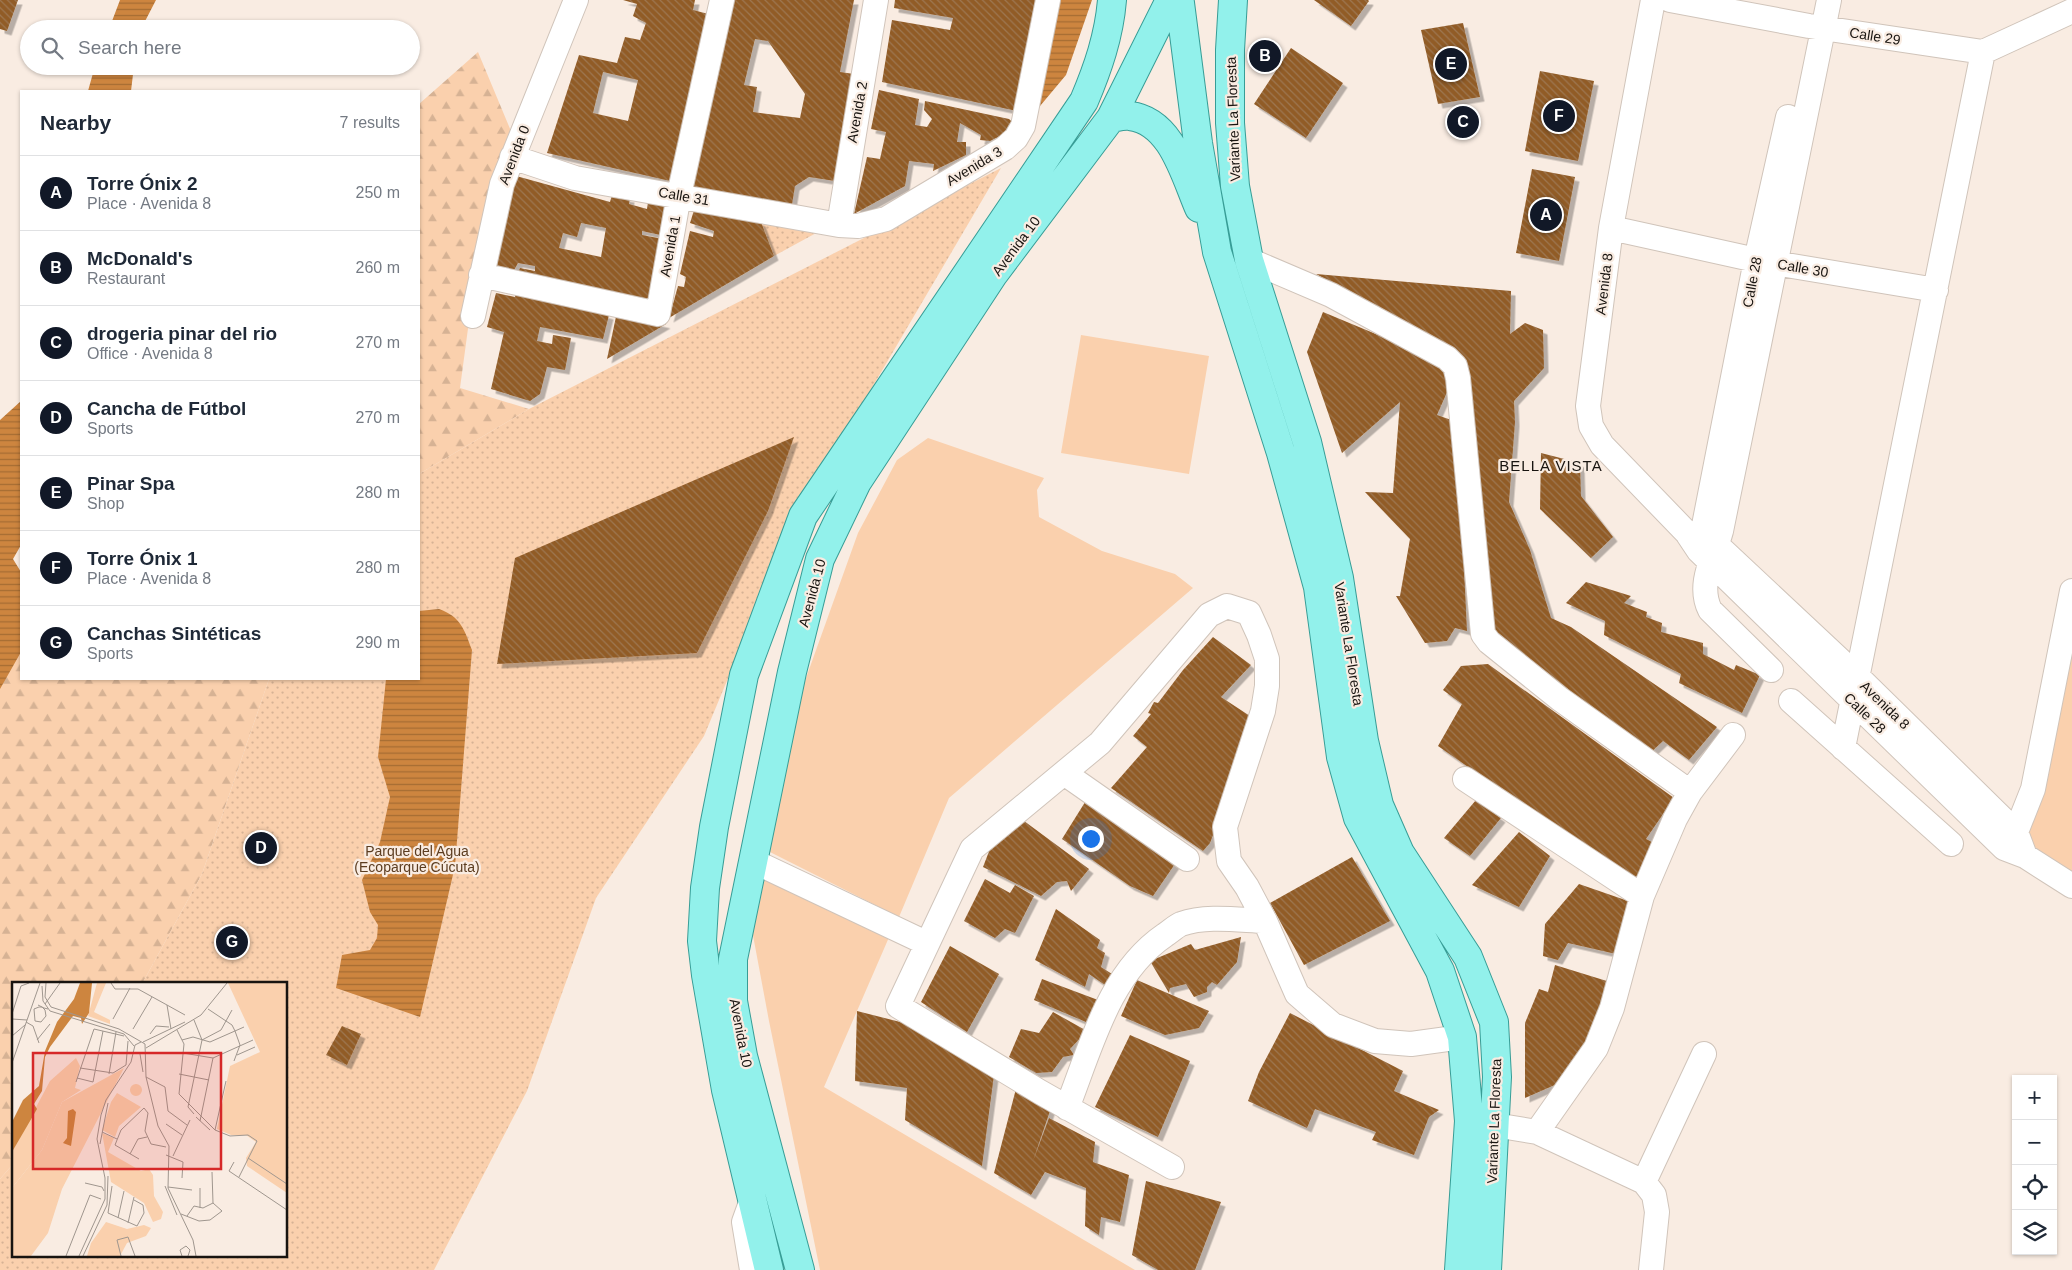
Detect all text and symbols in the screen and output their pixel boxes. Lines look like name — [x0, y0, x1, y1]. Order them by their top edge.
search box — [20, 20, 420, 75]
street label: Calle 29 — [1848, 24, 1902, 48]
icon: search — [38, 34, 66, 62]
text: Search here — [78, 37, 182, 58]
pin: B — [1249, 37, 1281, 75]
pin: E — [1435, 45, 1467, 83]
street label: Variante La Floresta — [1223, 56, 1243, 182]
street label: Avenida 2 — [844, 80, 870, 144]
pin: F — [1543, 97, 1575, 135]
pin: C — [1447, 103, 1479, 141]
text: Nearby — [40, 111, 111, 134]
text: 7 results — [340, 114, 400, 131]
street label: Avenida 0 — [495, 123, 533, 187]
street label: Avenida 3 — [943, 143, 1005, 189]
text: Torre Ónix 2 — [87, 173, 198, 194]
text: A — [50, 184, 62, 201]
text: 250 m — [356, 184, 400, 201]
street label: Calle 31 — [657, 184, 711, 208]
text: Place · Avenida 8 — [87, 195, 211, 212]
pin: A — [1530, 196, 1562, 234]
street label: Avenida 10 — [989, 213, 1044, 279]
street label: Avenida 1 — [657, 214, 683, 278]
text: McDonald's — [87, 248, 193, 269]
street label: Avenida 8 — [1592, 252, 1616, 316]
street label: Calle 28 — [1739, 255, 1765, 309]
street label: Calle 30 — [1776, 256, 1830, 280]
text: B — [50, 259, 62, 276]
text: 260 m — [356, 259, 400, 276]
text: Restaurant — [87, 270, 165, 287]
text: drogeria pinar del rio — [87, 323, 277, 344]
text: C — [50, 334, 62, 351]
text: 270 m — [356, 334, 400, 351]
text: Office · Avenida 8 — [87, 345, 213, 362]
text: Cancha de Fútbol — [87, 398, 246, 419]
text: D — [50, 409, 62, 426]
text: 270 m — [356, 409, 400, 426]
text: Sports — [87, 420, 133, 437]
district label: BELLA VISTA — [1499, 457, 1603, 474]
text: Pinar Spa — [87, 473, 175, 494]
text: E — [51, 484, 61, 501]
text: 280 m — [356, 484, 400, 501]
text: Shop — [87, 495, 124, 512]
text: Torre Ónix 1 — [87, 548, 198, 569]
street label: Avenida 10 — [795, 557, 829, 629]
text: F — [51, 559, 61, 576]
text: 280 m — [356, 559, 400, 576]
text: Place · Avenida 8 — [87, 570, 211, 587]
street label: Variante La Floresta — [1331, 581, 1367, 707]
text: Canchas Sintéticas — [87, 623, 261, 644]
text: G — [50, 634, 62, 651]
text: 290 m — [356, 634, 400, 651]
text: Sports — [87, 645, 133, 662]
street label: Avenida 8 — [1857, 678, 1913, 732]
street label: Calle 28 — [1841, 689, 1889, 737]
your location — [1078, 826, 1104, 852]
pin: D — [245, 829, 277, 867]
park label: Parque del Agua (Ecoparque Cúcuta) — [354, 843, 480, 875]
pin: G — [216, 923, 248, 961]
inset map — [12, 982, 288, 1258]
street label: Avenida 10 — [726, 997, 756, 1069]
street label: Variante La Floresta — [1484, 1058, 1504, 1184]
map controls — [2012, 1075, 2057, 1255]
button: + — [2012, 1075, 2057, 1120]
button: − — [2012, 1120, 2057, 1165]
button: locate — [2012, 1165, 2057, 1210]
button: layers — [2012, 1210, 2057, 1255]

